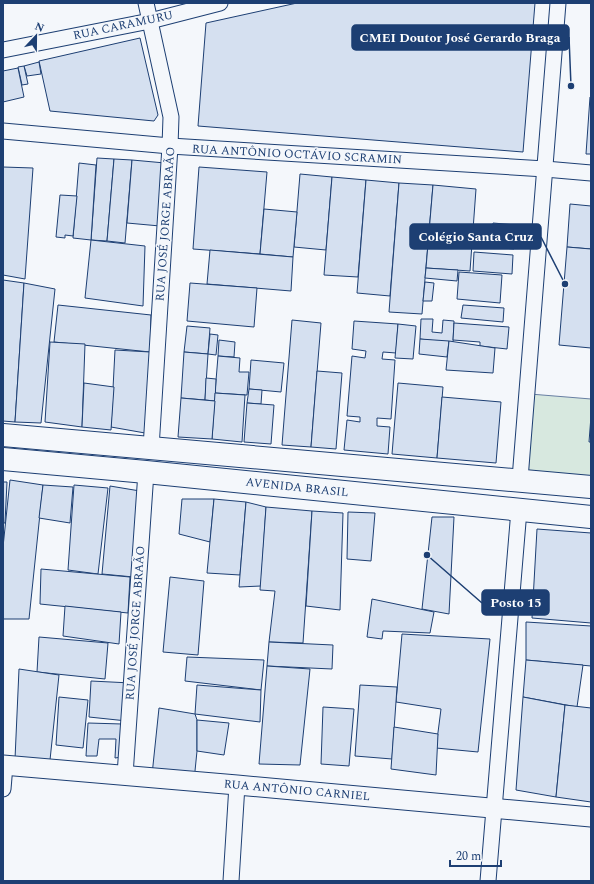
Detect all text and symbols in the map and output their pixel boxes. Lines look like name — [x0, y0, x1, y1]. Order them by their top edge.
street label: RUA CARAMURU — [71, 6, 175, 45]
north arrow — [16, 16, 56, 56]
text: N — [32, 18, 47, 37]
callout: CMEI Doutor José Gerardo Braga — [352, 25, 569, 50]
text: CMEI Doutor José Gerardo Braga — [360, 28, 561, 48]
street label: RUA ANTÔNIO OCTÁVIO SCRAMIN — [192, 140, 402, 169]
street label: RUA JOSÉ JORGE ABRAÃO — [151, 146, 180, 302]
callout: Colégio Santa Cruz — [410, 224, 541, 249]
text: Colégio Santa Cruz — [419, 227, 533, 247]
street label: AVENIDA BRASIL — [245, 473, 349, 502]
street label: RUA JOSÉ JORGE ABRAÃO — [121, 545, 150, 701]
callout: Posto 15 — [482, 590, 549, 615]
text: Posto 15 — [490, 593, 542, 613]
street label: RUA ANTÔNIO CARNIEL — [223, 775, 371, 806]
scale bar — [450, 842, 501, 868]
text: 20 m — [456, 847, 481, 866]

